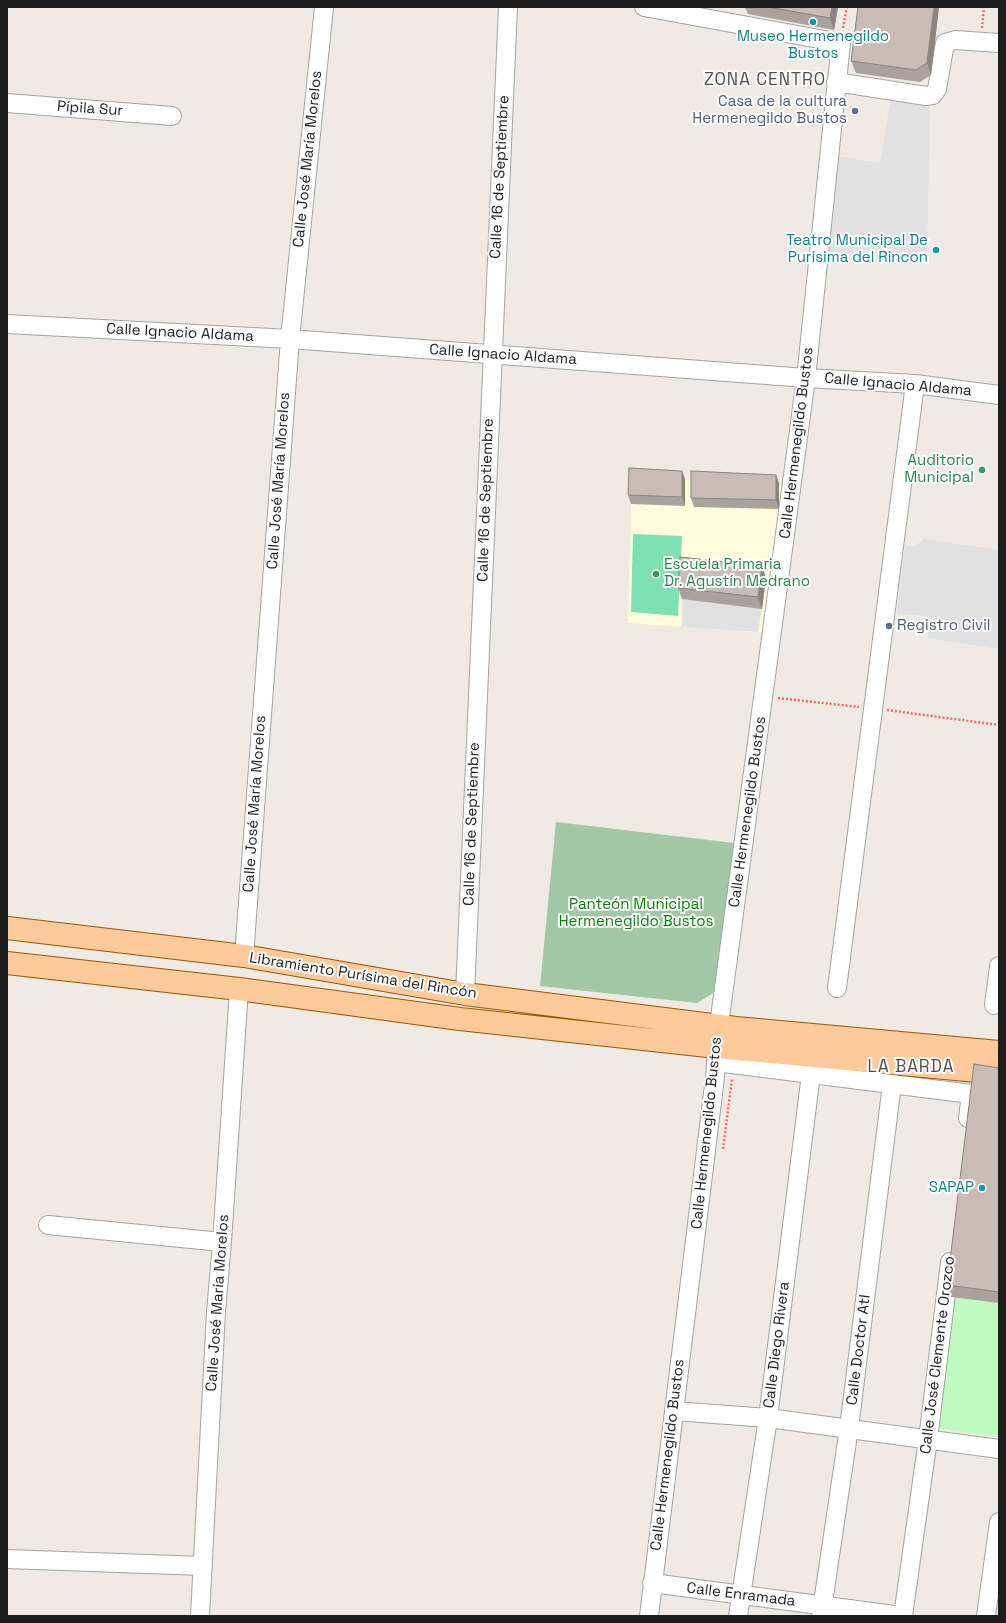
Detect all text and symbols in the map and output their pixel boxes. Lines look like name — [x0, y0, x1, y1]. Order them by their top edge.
marker: Museo Hermenegildo Bustos — [808, 17, 818, 27]
place label: Museo Hermenegildo Bustos — [737, 28, 889, 63]
street label: Calle José María Morelos — [290, 70, 326, 248]
district label: ZONA CENTRO — [704, 70, 826, 90]
place label: Casa de la cultura Hermenegildo Bustos — [692, 93, 847, 128]
street label: Calle 16 de Septiembre — [487, 95, 513, 259]
street label: Pípila Sur — [56, 98, 124, 120]
marker: Casa de la cultura Hermenegildo Bustos — [850, 106, 860, 116]
place label: Teatro Municipal De Purisima del Rincon — [786, 232, 928, 267]
marker: Teatro Municipal De Purisima del Rincon — [931, 245, 941, 255]
street label: Calle Ignacio Aldama — [106, 320, 254, 346]
street label: Calle Ignacio Aldama — [429, 341, 577, 369]
street label: Calle Hermenegildo Bustos — [776, 346, 818, 540]
street label: Calle Ignacio Aldama — [824, 370, 972, 400]
street label: Calle José María Morelos — [264, 392, 294, 570]
street label: Calle 16 de Septiembre — [474, 418, 498, 582]
place label: Auditorio Municipal — [904, 452, 974, 487]
marker: Auditorio Municipal — [977, 465, 987, 475]
place label: Escuela Primaria Dr. Agustín Medrano — [664, 556, 810, 591]
marker: Escuela Primaria Dr. Agustín Medrano — [651, 569, 661, 579]
place label: Registro Civil — [897, 617, 991, 635]
marker: Registro Civil — [884, 621, 894, 631]
street label: Calle José María Morelos — [240, 715, 270, 893]
street label: Calle Hermenegildo Bustos — [726, 715, 770, 909]
street label: Calle 16 de Septiembre — [460, 742, 484, 906]
park label: Panteón Municipal Hermenegildo Bustos — [559, 896, 713, 931]
street label: Libramiento Purísima del Rincón — [248, 949, 478, 1003]
street label: Calle Hermenegildo Bustos — [688, 1036, 726, 1230]
district label: LA BARDA — [868, 1057, 954, 1077]
place label: SAPAP — [929, 1179, 974, 1197]
marker: SAPAP — [977, 1183, 987, 1193]
street label: Calle José María Morelos — [203, 1214, 233, 1392]
street label: Calle José Clemente Orozco — [917, 1255, 959, 1455]
street label: Calle Diego Rivera — [760, 1281, 794, 1409]
street label: Calle Doctor Atl — [843, 1294, 875, 1406]
street label: Calle Hermenegildo Bustos — [647, 1358, 689, 1552]
street label: Calle Enramada — [686, 1579, 796, 1611]

